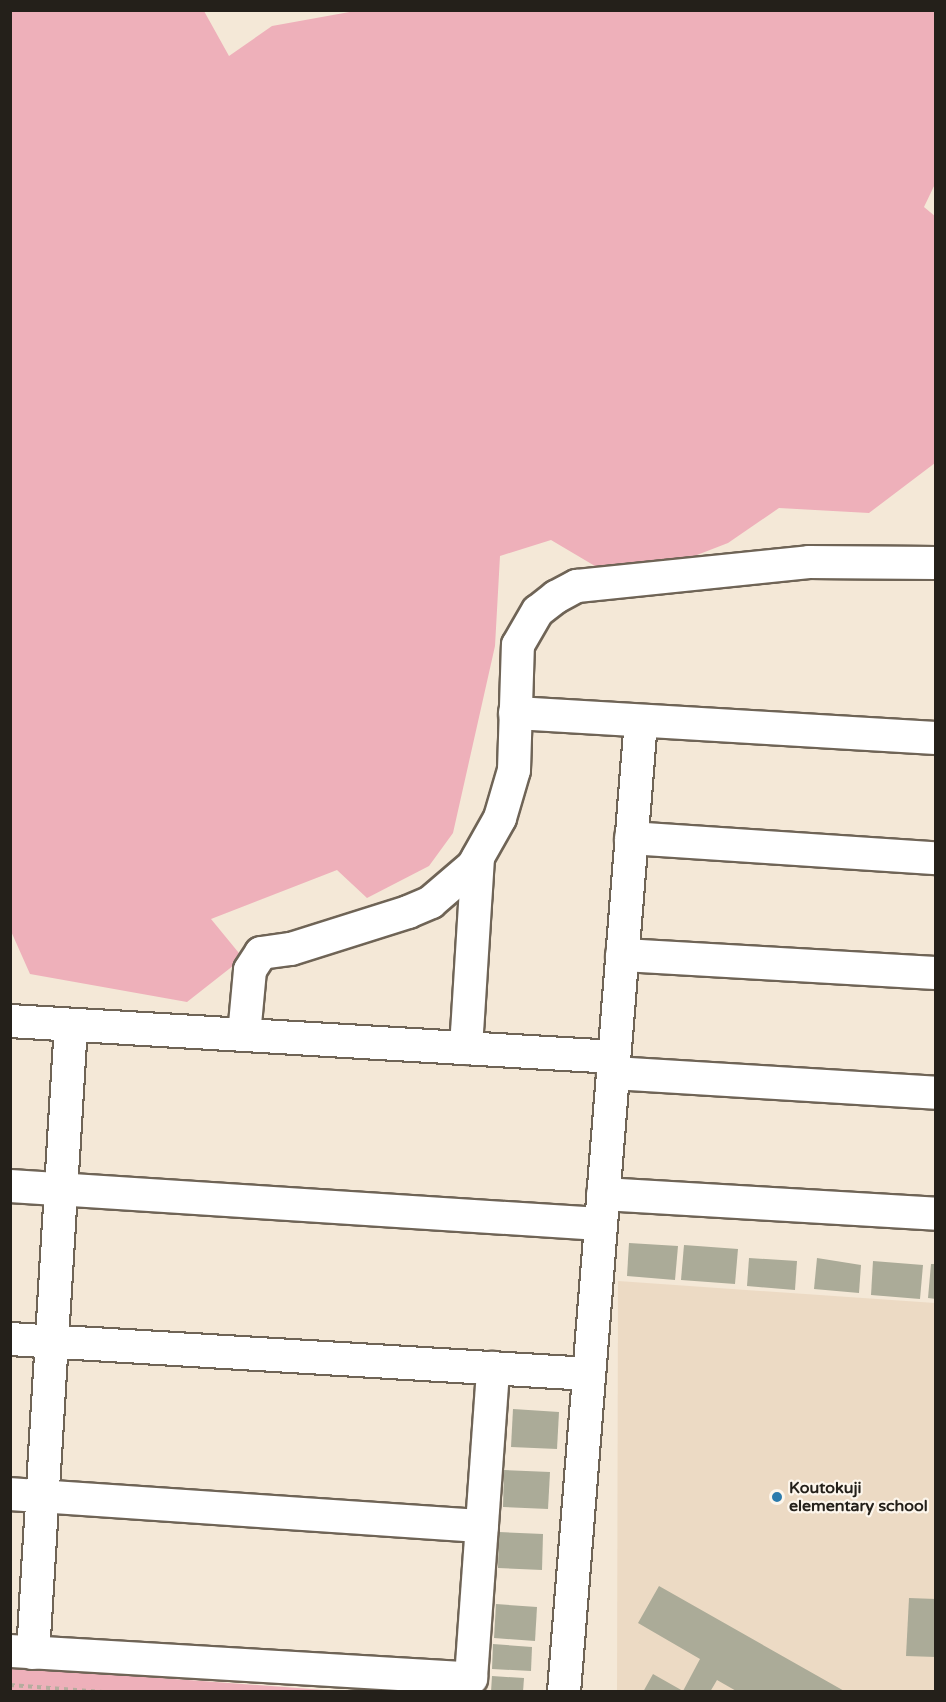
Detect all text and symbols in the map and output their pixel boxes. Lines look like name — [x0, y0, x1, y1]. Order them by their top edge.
place label: Koutokuji elementary school — [789, 1478, 928, 1516]
marker: Koutokuji elementary school — [770, 1490, 784, 1504]

